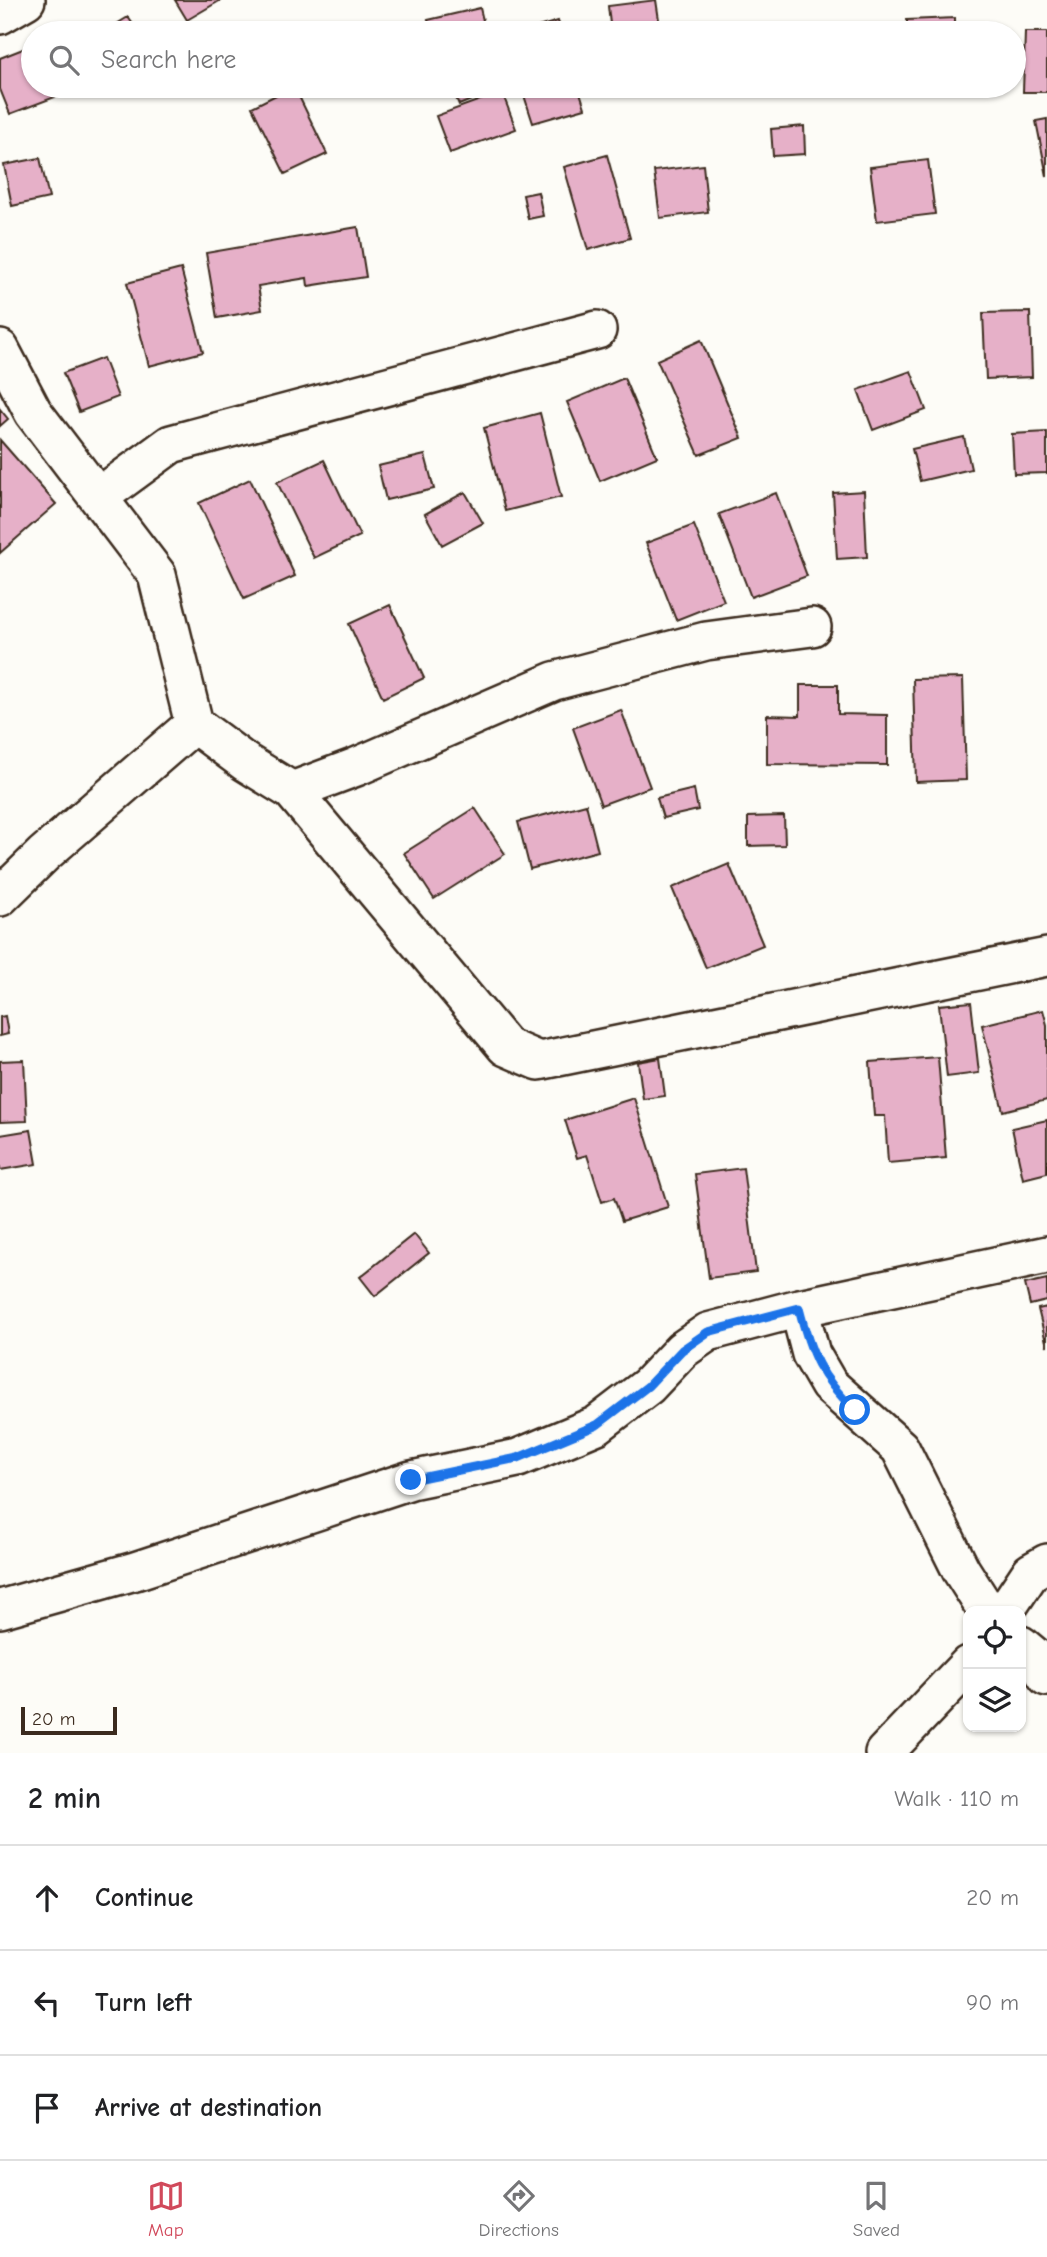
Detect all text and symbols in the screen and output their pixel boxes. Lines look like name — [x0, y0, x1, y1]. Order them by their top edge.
search box — [21, 21, 1026, 98]
icon: search — [45, 41, 83, 79]
text: Search here — [101, 45, 236, 75]
route start — [839, 1394, 870, 1425]
route end — [395, 1464, 426, 1495]
map controls — [963, 1606, 1026, 1732]
button: locate — [963, 1606, 1026, 1669]
button: layers — [963, 1669, 1026, 1732]
scale bar — [21, 1704, 117, 1736]
text: 20 m — [32, 1708, 76, 1730]
text: 2 min — [28, 1781, 101, 1816]
text: Walk · 110 m — [894, 1785, 1019, 1812]
icon: ahead — [28, 1879, 66, 1917]
text: Continue — [95, 1883, 193, 1913]
text: 20 m — [966, 1884, 1019, 1911]
icon: left — [28, 1984, 66, 2022]
text: Turn left — [95, 1988, 192, 2018]
text: 90 m — [966, 1989, 1019, 2016]
icon: arrive — [28, 2089, 66, 2127]
text: Arrive at destination — [95, 2093, 322, 2123]
tab: Map — [147, 2177, 185, 2241]
tab: Directions — [479, 2177, 559, 2241]
tab: Saved — [853, 2177, 900, 2241]

